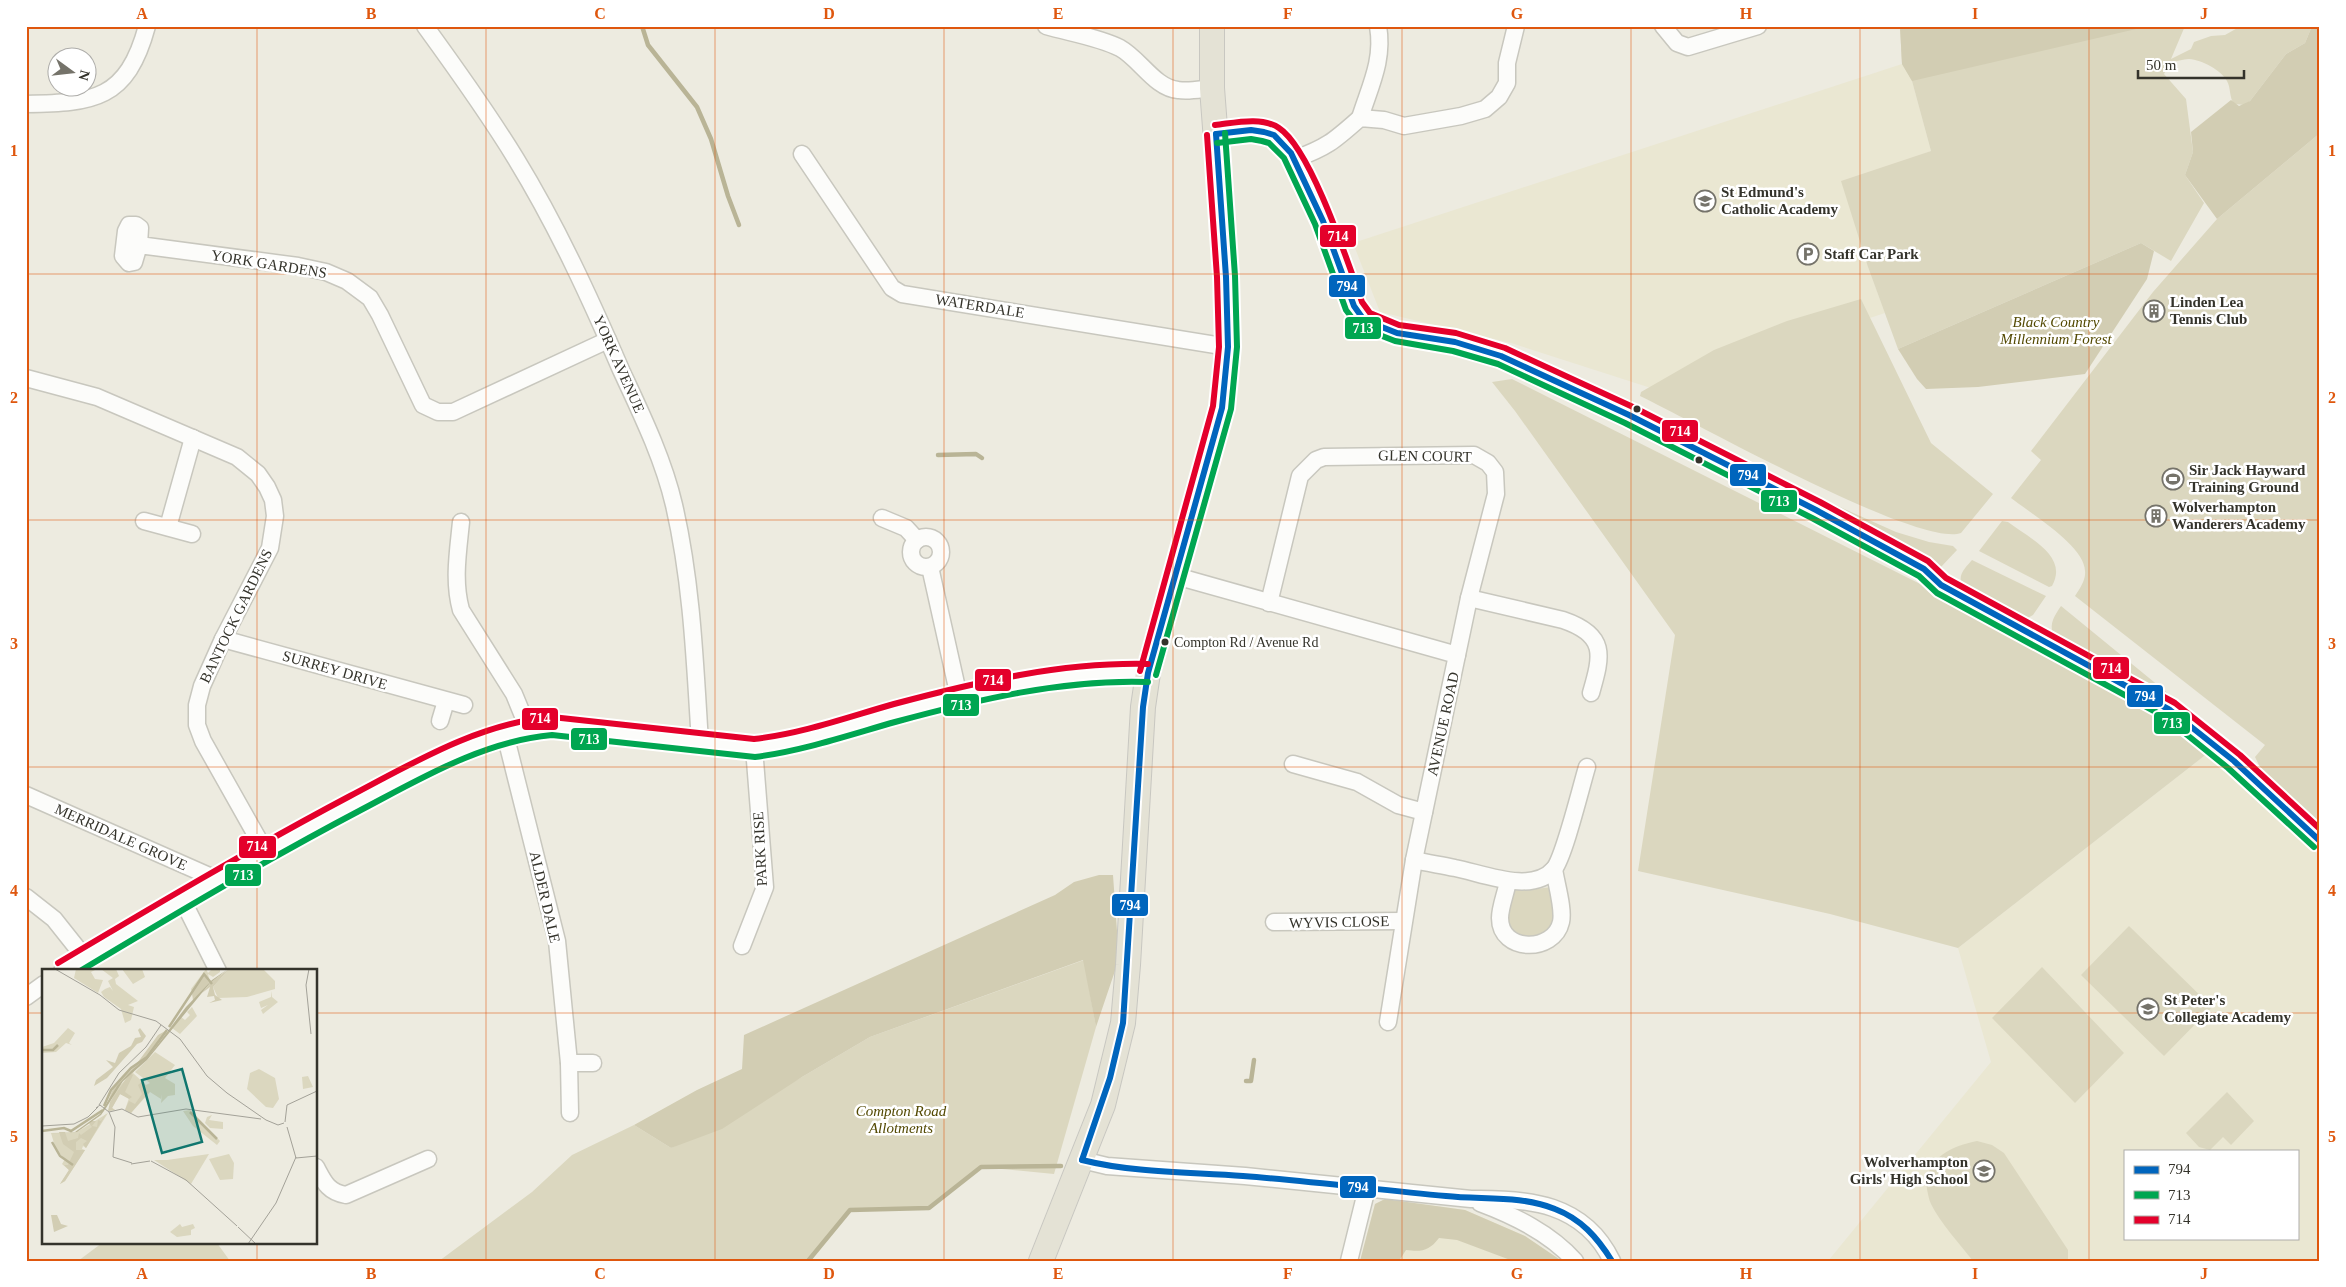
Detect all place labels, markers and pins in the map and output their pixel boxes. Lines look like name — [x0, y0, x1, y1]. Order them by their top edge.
place label: St Edmund's Catholic Academy — [1721, 184, 1839, 217]
school or university icon: St Edmund's Catholic Academy — [1693, 189, 1717, 213]
parking icon: Staff Car Park — [1796, 242, 1820, 266]
place label: Staff Car Park — [1824, 246, 1919, 262]
place label: Linden Lea Tennis Club — [2170, 294, 2247, 327]
building icon: Linden Lea Tennis Club — [2142, 299, 2166, 323]
unlabelled marker — [1632, 404, 1642, 414]
unlabelled marker — [1694, 455, 1704, 465]
place label: Sir Jack Hayward Training Ground — [2189, 462, 2306, 495]
sports icon: Sir Jack Hayward Training Ground — [2161, 467, 2185, 491]
place label: Wolverhampton Wanderers Academy — [2172, 499, 2306, 532]
building icon: Wolverhampton Wanderers Academy — [2144, 504, 2168, 528]
place label: Compton Rd / Avenue Rd — [1174, 635, 1318, 650]
marker: Compton Rd / Avenue Rd — [1160, 637, 1170, 647]
place label: St Peter's Collegiate Academy — [2164, 992, 2292, 1025]
school or university icon: St Peter's Collegiate Academy — [2136, 997, 2160, 1021]
place label: Wolverhampton Girls' High School — [1850, 1154, 1969, 1187]
school or university icon: Wolverhampton Girls' High School — [1972, 1159, 1996, 1183]

